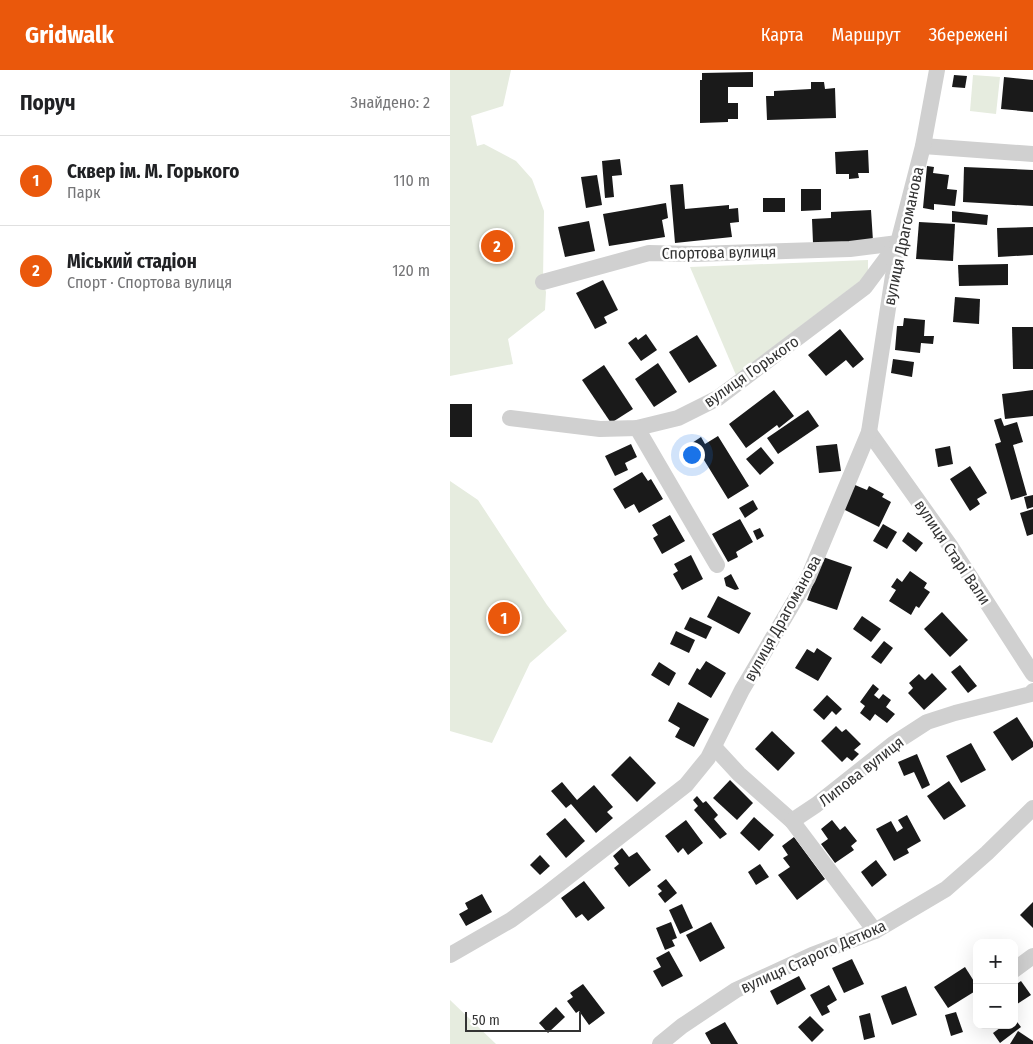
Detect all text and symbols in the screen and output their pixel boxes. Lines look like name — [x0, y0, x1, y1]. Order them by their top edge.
text: Gridwalk — [25, 21, 114, 49]
text: Карта — [761, 24, 804, 46]
text: Маршрут — [832, 24, 901, 46]
text: Збережені — [929, 24, 1008, 46]
text: Поруч — [20, 90, 76, 116]
text: Знайдено: 2 — [350, 93, 430, 112]
text: Сквер ім. М. Горького — [67, 160, 239, 183]
street label: вулиця Драгоманова — [880, 165, 928, 307]
text: 1 — [33, 171, 39, 190]
text: 110 m — [393, 171, 430, 190]
text: Парк — [67, 183, 101, 202]
pin: 2 — [481, 227, 513, 265]
street label: Спортова вулиця — [661, 242, 777, 263]
text: Міський стадіон — [67, 250, 197, 273]
text: 2 — [32, 261, 40, 280]
text: 120 m — [392, 261, 430, 280]
text: Спорт · Спортова вулиця — [67, 273, 232, 292]
street label: вулиця Горького — [700, 332, 803, 411]
your location — [679, 442, 705, 468]
street label: вулиця Старі Вали — [910, 496, 995, 608]
street label: вулиця Драгоманова — [740, 552, 825, 685]
pin: 1 — [488, 599, 520, 637]
street label: Липова вулиця — [815, 732, 907, 810]
street label: вулиця Старого Детюка — [738, 916, 889, 997]
map controls — [973, 939, 1018, 1029]
button: + — [973, 939, 1018, 984]
button: − — [973, 984, 1018, 1029]
scale bar — [465, 1009, 581, 1032]
text: 50 m — [472, 1012, 500, 1029]

